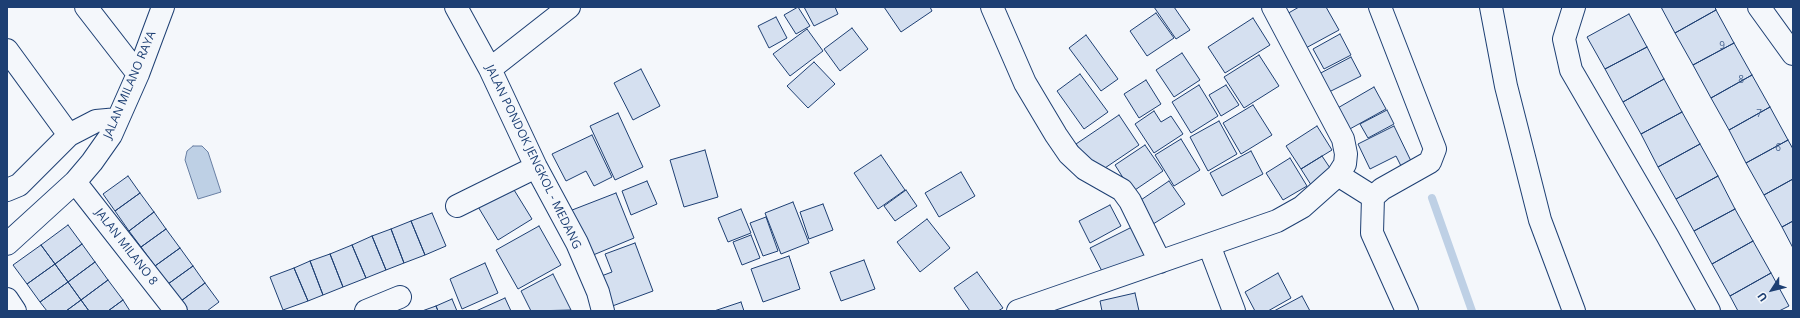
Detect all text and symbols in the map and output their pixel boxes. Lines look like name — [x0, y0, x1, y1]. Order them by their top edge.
street label: JALAN MILANO RAYA — [101, 29, 159, 141]
house number: 9 — [1719, 40, 1725, 52]
street label: JALAN PONDOK JENGKOL - MEDANG — [482, 63, 584, 251]
house number: 8 — [1738, 74, 1744, 86]
house number: 7 — [1756, 108, 1762, 120]
house number: 6 — [1775, 142, 1781, 154]
street label: JALAN MILANO 8 — [92, 206, 160, 288]
north arrow — [1752, 270, 1792, 310]
text: U — [1753, 290, 1770, 305]

